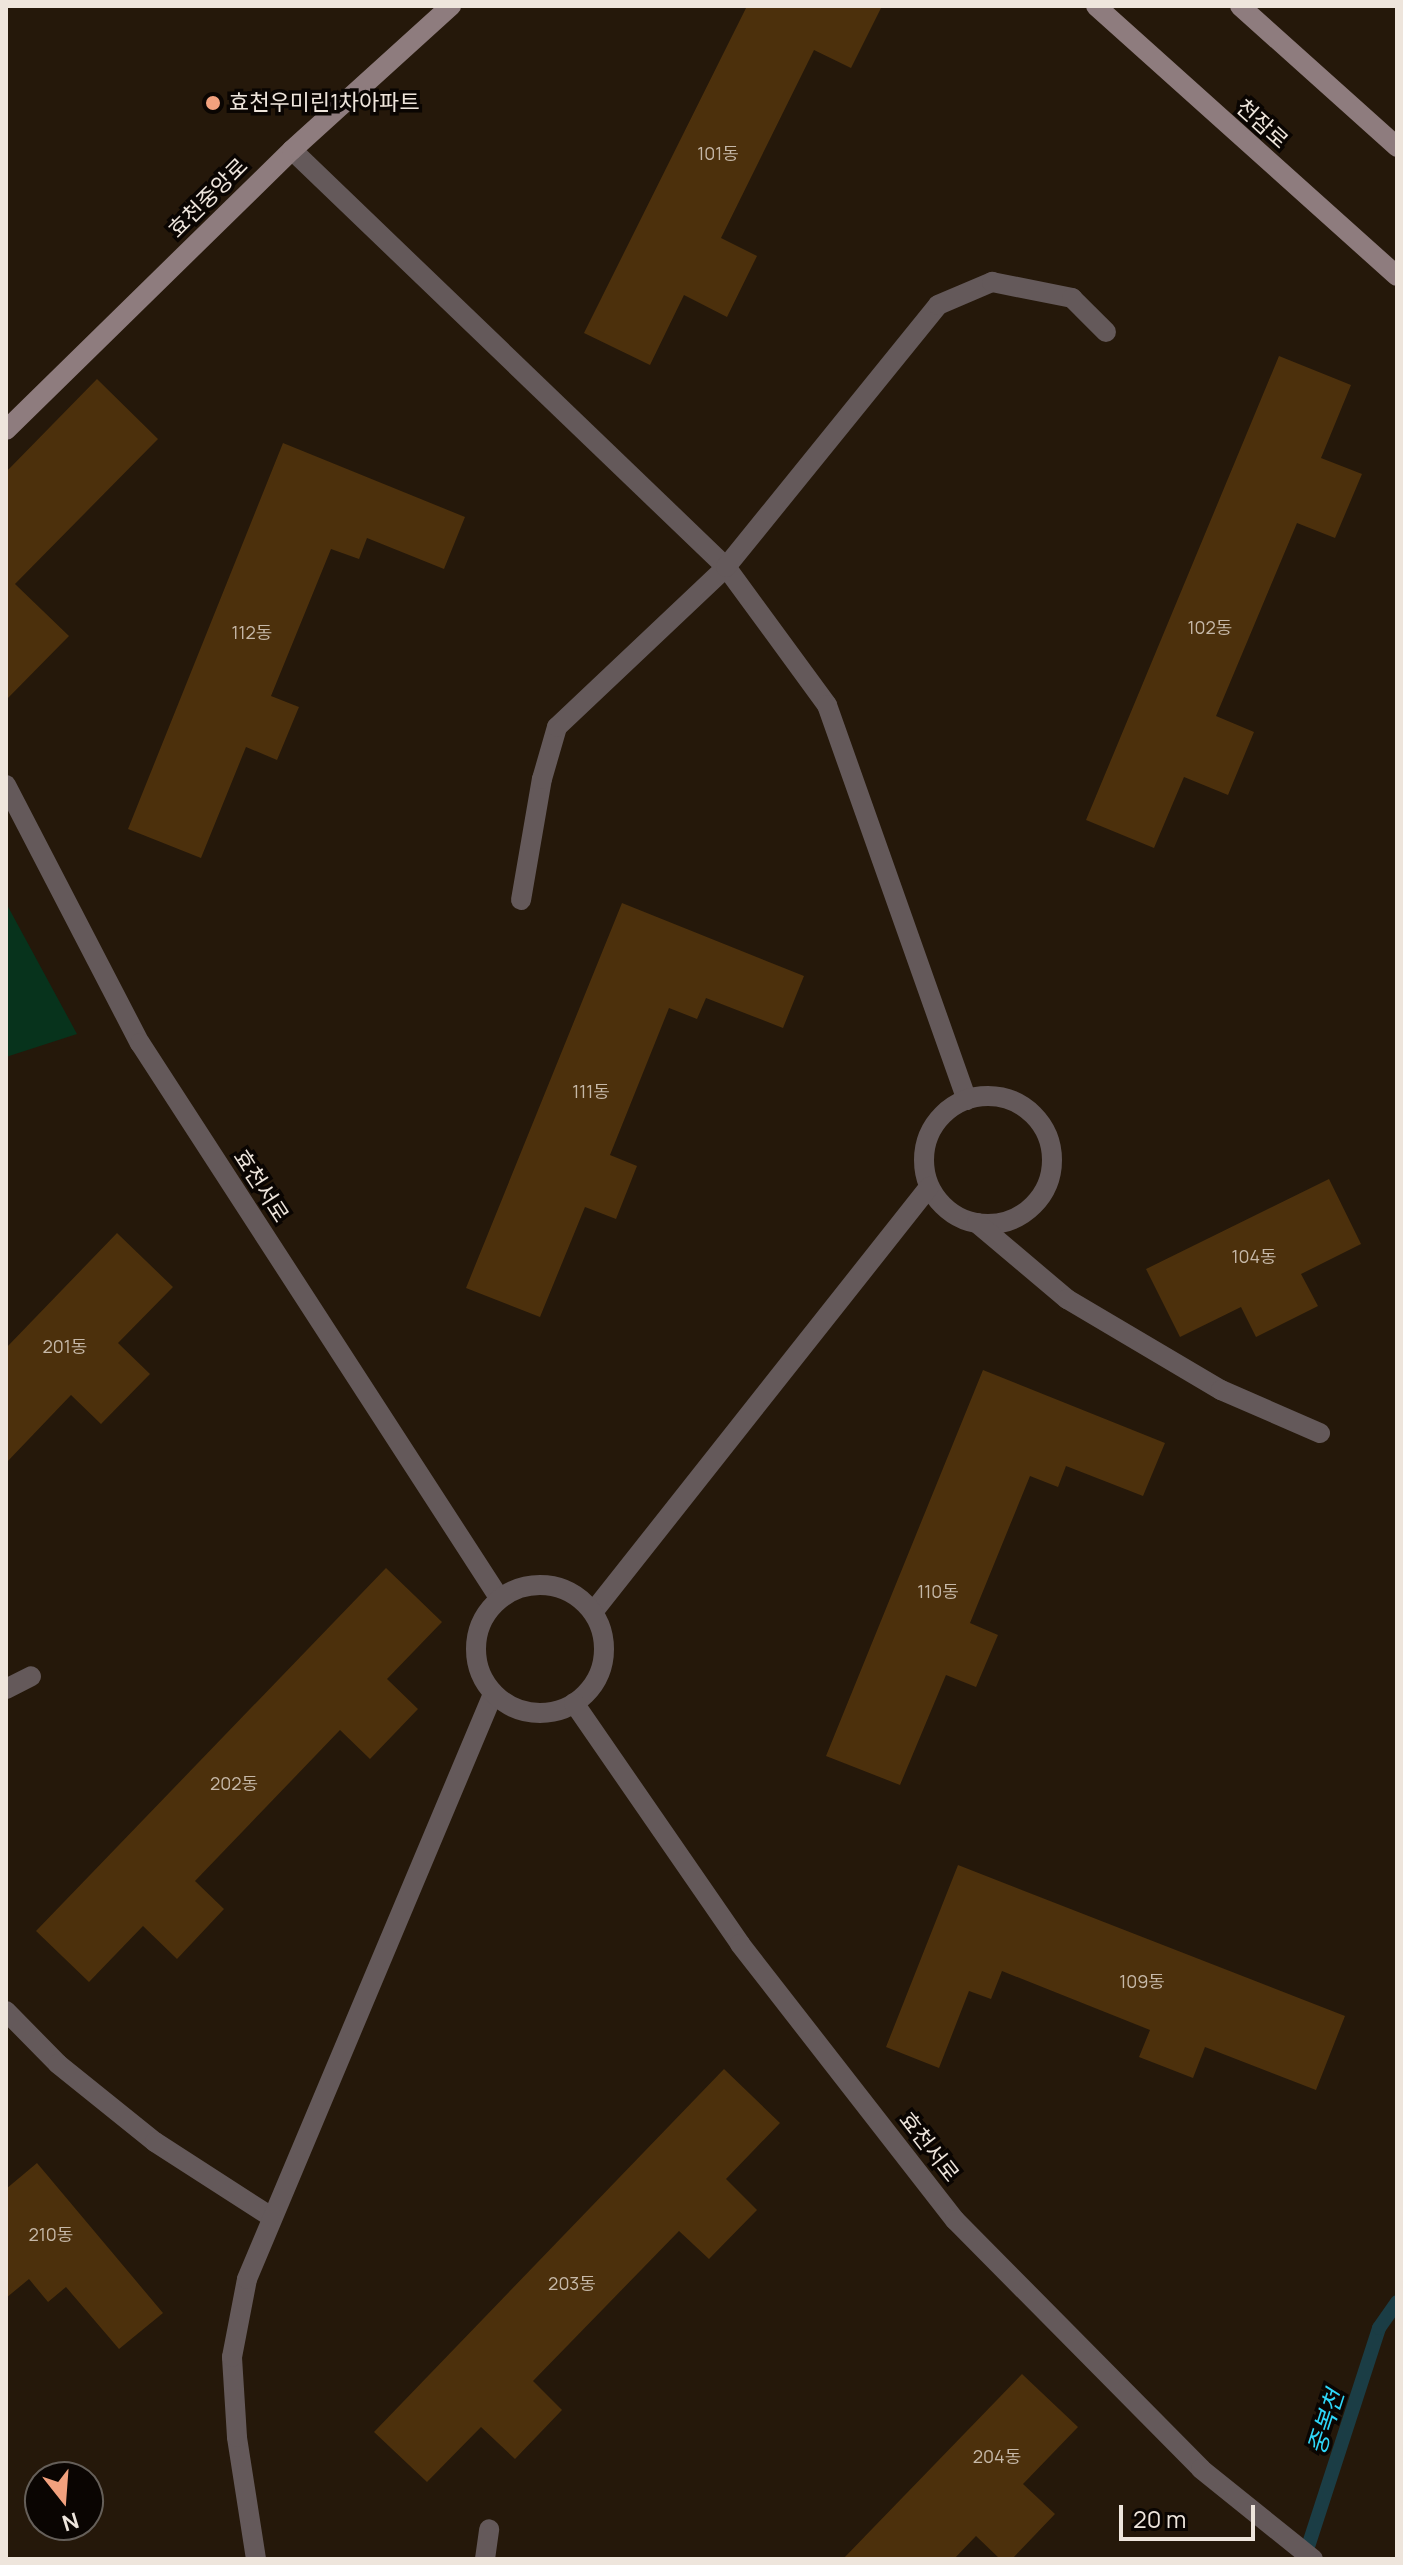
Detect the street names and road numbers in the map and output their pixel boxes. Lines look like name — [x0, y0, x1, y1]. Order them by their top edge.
street label: 천잠로 — [1231, 94, 1293, 154]
street label: 효천중앙로 — [163, 153, 253, 243]
street label: 효천서로 — [228, 1145, 294, 1227]
street label: 효천서로 — [894, 2107, 964, 2187]

